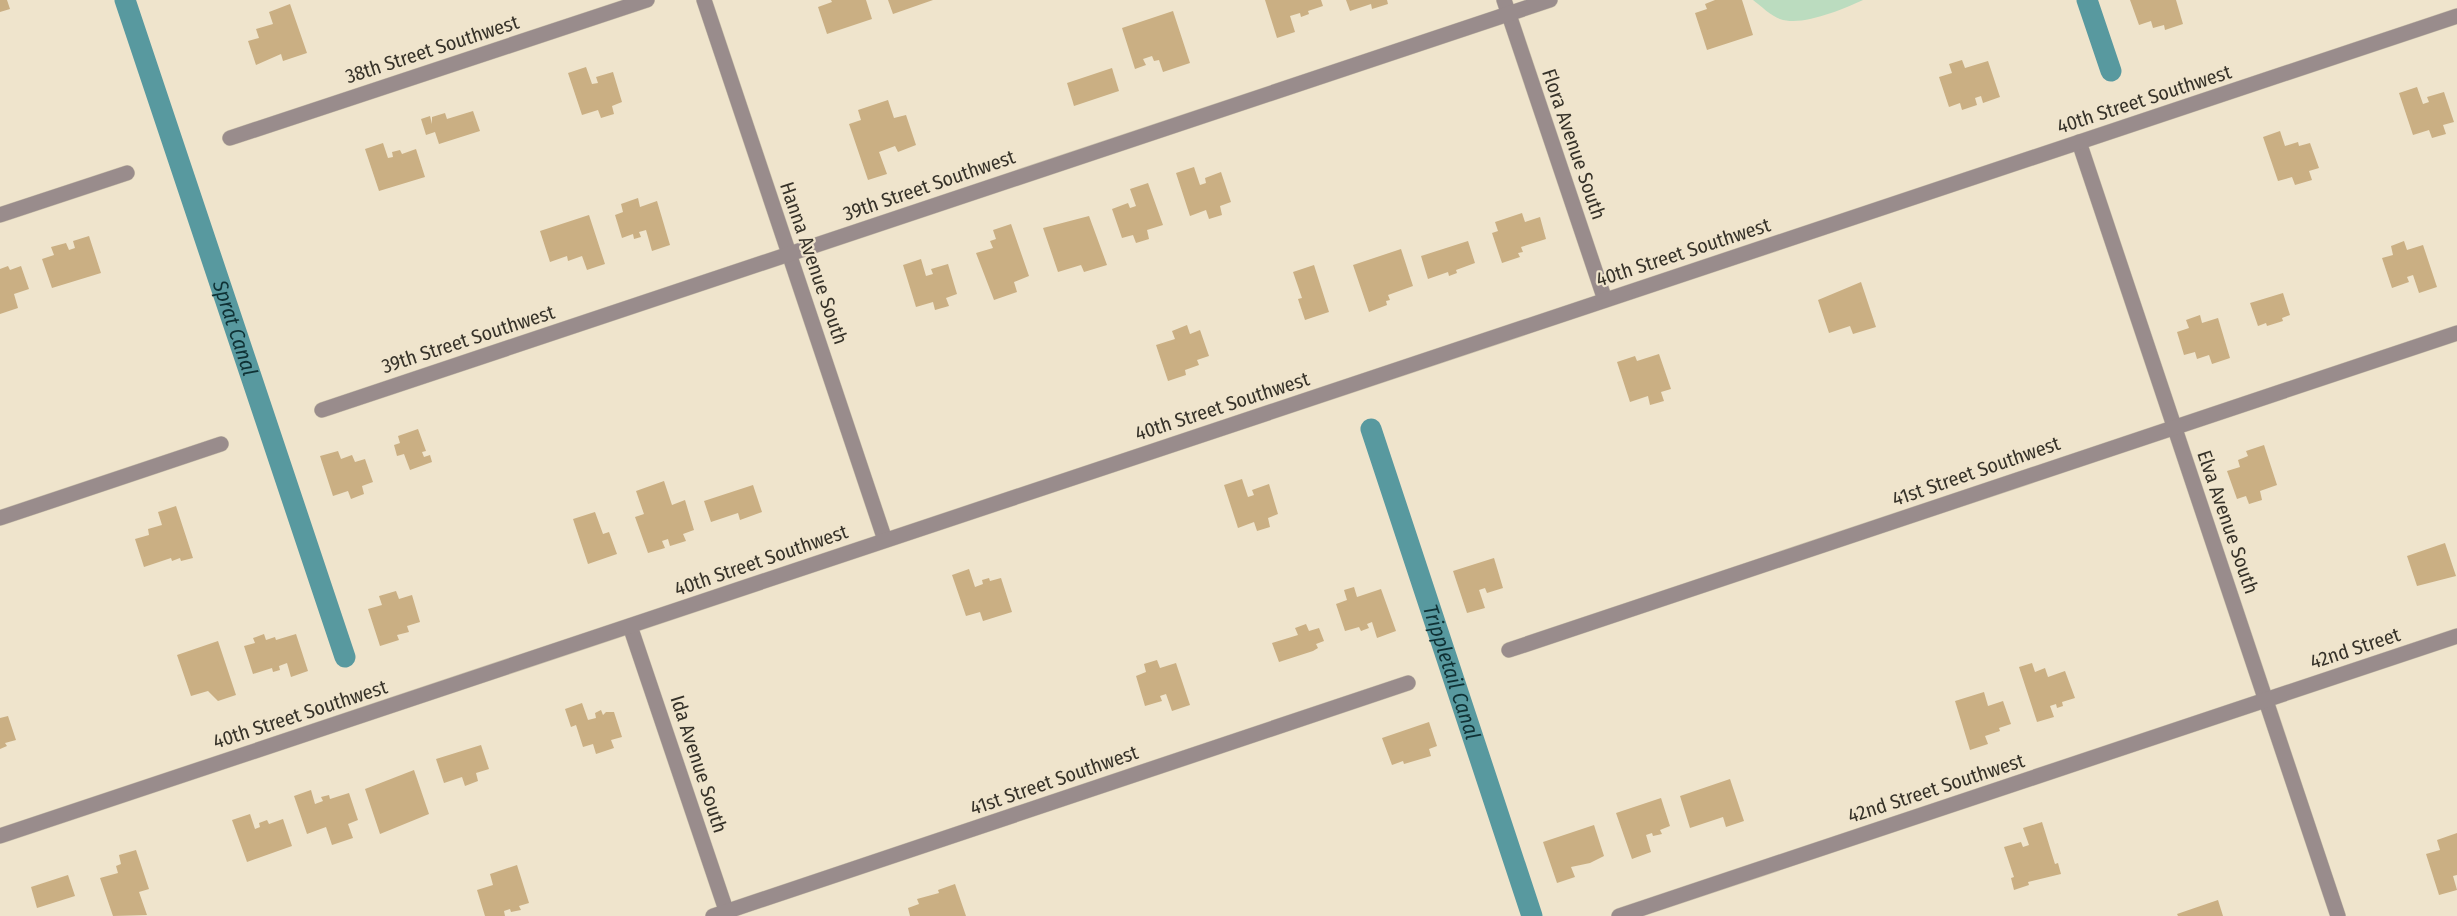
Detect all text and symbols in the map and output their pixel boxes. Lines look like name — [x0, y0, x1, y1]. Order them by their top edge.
street label: 38th Street Southwest — [342, 10, 522, 88]
street label: 40th Street Southwest — [2054, 59, 2235, 139]
street label: Flora Avenue South — [1537, 65, 1611, 223]
street label: 39th Street Southwest — [840, 144, 1019, 226]
street label: Hanna Avenue South — [775, 179, 853, 347]
street label: 40th Street Southwest — [1593, 212, 1774, 292]
water label: Sprat Canal — [206, 276, 263, 379]
street label: 39th Street Southwest — [379, 300, 558, 378]
street label: 40th Street Southwest — [1132, 366, 1313, 446]
street label: 41st Street Southwest — [1889, 431, 2064, 511]
street label: Elva Avenue South — [2192, 447, 2264, 597]
street label: 40th Street Southwest — [671, 519, 851, 601]
water label: Trippletail Canal — [1417, 601, 1486, 743]
street label: 42nd Street — [2307, 622, 2404, 674]
street label: 40th Street Southwest — [210, 674, 391, 754]
street label: Ida Avenue South — [665, 692, 733, 836]
street label: 41st Street Southwest — [967, 740, 1142, 820]
street label: 42nd Street Southwest — [1845, 748, 2028, 828]

